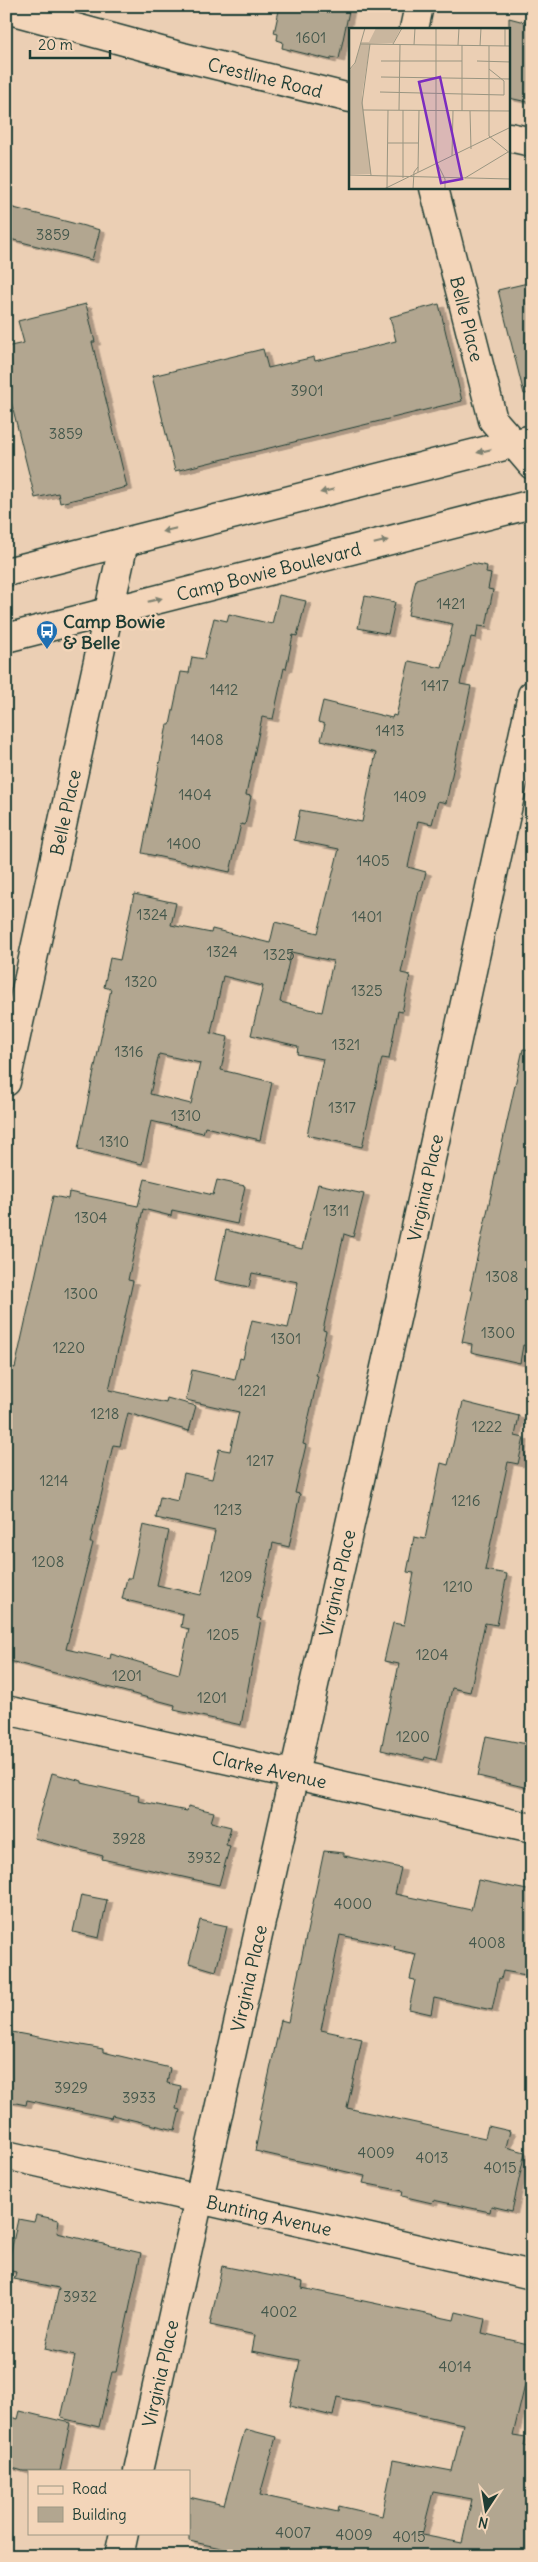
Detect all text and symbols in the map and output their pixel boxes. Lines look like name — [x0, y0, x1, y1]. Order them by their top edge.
scale bar — [30, 28, 110, 60]
house number: 1601 — [296, 28, 326, 47]
inset map — [349, 28, 510, 189]
text: 20 m — [38, 35, 73, 54]
street label: Crestline Road — [205, 52, 325, 102]
house number: 3859 — [36, 225, 70, 244]
street label: Belle Place — [445, 274, 489, 364]
house number: 3901 — [291, 381, 323, 400]
house number: 3859 — [49, 424, 83, 443]
one-way arrow — [477, 448, 492, 456]
one-way arrow — [319, 487, 334, 495]
one-way arrow — [162, 526, 177, 534]
street label: Camp Bowie Boulevard — [174, 536, 364, 606]
one-way arrow — [373, 538, 388, 546]
house number: 1421 — [437, 594, 465, 613]
one-way arrow — [148, 596, 163, 604]
place label: Camp Bowie & Belle — [63, 610, 165, 654]
bus stop icon: Camp Bowie & Belle — [35, 619, 59, 650]
house number: 1417 — [421, 676, 449, 695]
house number: 1412 — [210, 680, 238, 699]
house number: 1413 — [376, 721, 404, 740]
house number: 1408 — [190, 730, 224, 749]
street label: Belle Place — [44, 767, 85, 857]
house number: 1404 — [178, 785, 212, 804]
house number: 1409 — [393, 787, 427, 806]
house number: 1400 — [167, 834, 201, 853]
house number: 1405 — [356, 851, 390, 870]
house number: 1324 — [136, 905, 168, 924]
house number: 1401 — [352, 907, 382, 926]
house number: 1324 — [206, 942, 238, 961]
house number: 1325 — [263, 945, 295, 964]
house number: 1320 — [125, 972, 157, 991]
house number: 1325 — [351, 981, 383, 1000]
house number: 1321 — [332, 1035, 360, 1054]
house number: 1316 — [115, 1042, 143, 1061]
house number: 1317 — [328, 1098, 356, 1117]
house number: 1310 — [171, 1106, 201, 1125]
house number: 1310 — [99, 1132, 129, 1151]
street label: Virginia Place — [402, 1132, 448, 1243]
house number: 1311 — [323, 1201, 349, 1220]
house number: 1304 — [74, 1208, 108, 1227]
house number: 1308 — [486, 1267, 519, 1286]
house number: 1300 — [64, 1284, 98, 1303]
house number: 1300 — [481, 1323, 515, 1342]
house number: 1301 — [271, 1329, 301, 1348]
house number: 1220 — [53, 1338, 85, 1357]
house number: 1221 — [238, 1381, 266, 1400]
house number: 1218 — [91, 1404, 119, 1423]
house number: 1222 — [472, 1417, 502, 1436]
house number: 1217 — [246, 1451, 274, 1470]
house number: 1214 — [40, 1471, 69, 1490]
house number: 1216 — [452, 1491, 480, 1510]
house number: 1213 — [214, 1500, 242, 1519]
street label: Virginia Place — [314, 1527, 360, 1639]
house number: 1208 — [32, 1552, 64, 1571]
house number: 1209 — [220, 1567, 252, 1586]
house number: 1210 — [443, 1577, 473, 1596]
house number: 1205 — [207, 1625, 239, 1644]
house number: 1204 — [416, 1645, 449, 1664]
house number: 1201 — [112, 1666, 142, 1685]
house number: 1201 — [197, 1688, 227, 1707]
house number: 1200 — [396, 1727, 430, 1746]
street label: Clarke Avenue — [210, 1745, 329, 1793]
house number: 3928 — [112, 1829, 146, 1848]
house number: 3932 — [187, 1848, 221, 1867]
house number: 4000 — [334, 1894, 372, 1913]
street label: Virginia Place — [225, 1922, 271, 2034]
house number: 4008 — [468, 1933, 506, 1952]
house number: 3929 — [54, 2078, 88, 2097]
house number: 3933 — [122, 2088, 156, 2107]
house number: 4009 — [357, 2143, 395, 2162]
house number: 4013 — [415, 2148, 449, 2167]
house number: 4015 — [483, 2158, 517, 2177]
street label: Bunting Avenue — [204, 2190, 334, 2240]
house number: 3932 — [63, 2287, 97, 2306]
house number: 4002 — [261, 2302, 297, 2321]
street label: Virginia Place — [137, 2318, 183, 2429]
house number: 4014 — [438, 2357, 472, 2376]
legend — [28, 2470, 190, 2534]
text: Road — [72, 2479, 107, 2498]
north arrow — [460, 2484, 510, 2534]
text: Building — [72, 2505, 127, 2524]
text: N — [477, 2513, 490, 2533]
house number: 4007 — [275, 2523, 311, 2542]
house number: 4009 — [335, 2525, 373, 2544]
house number: 4015 — [392, 2527, 426, 2546]

